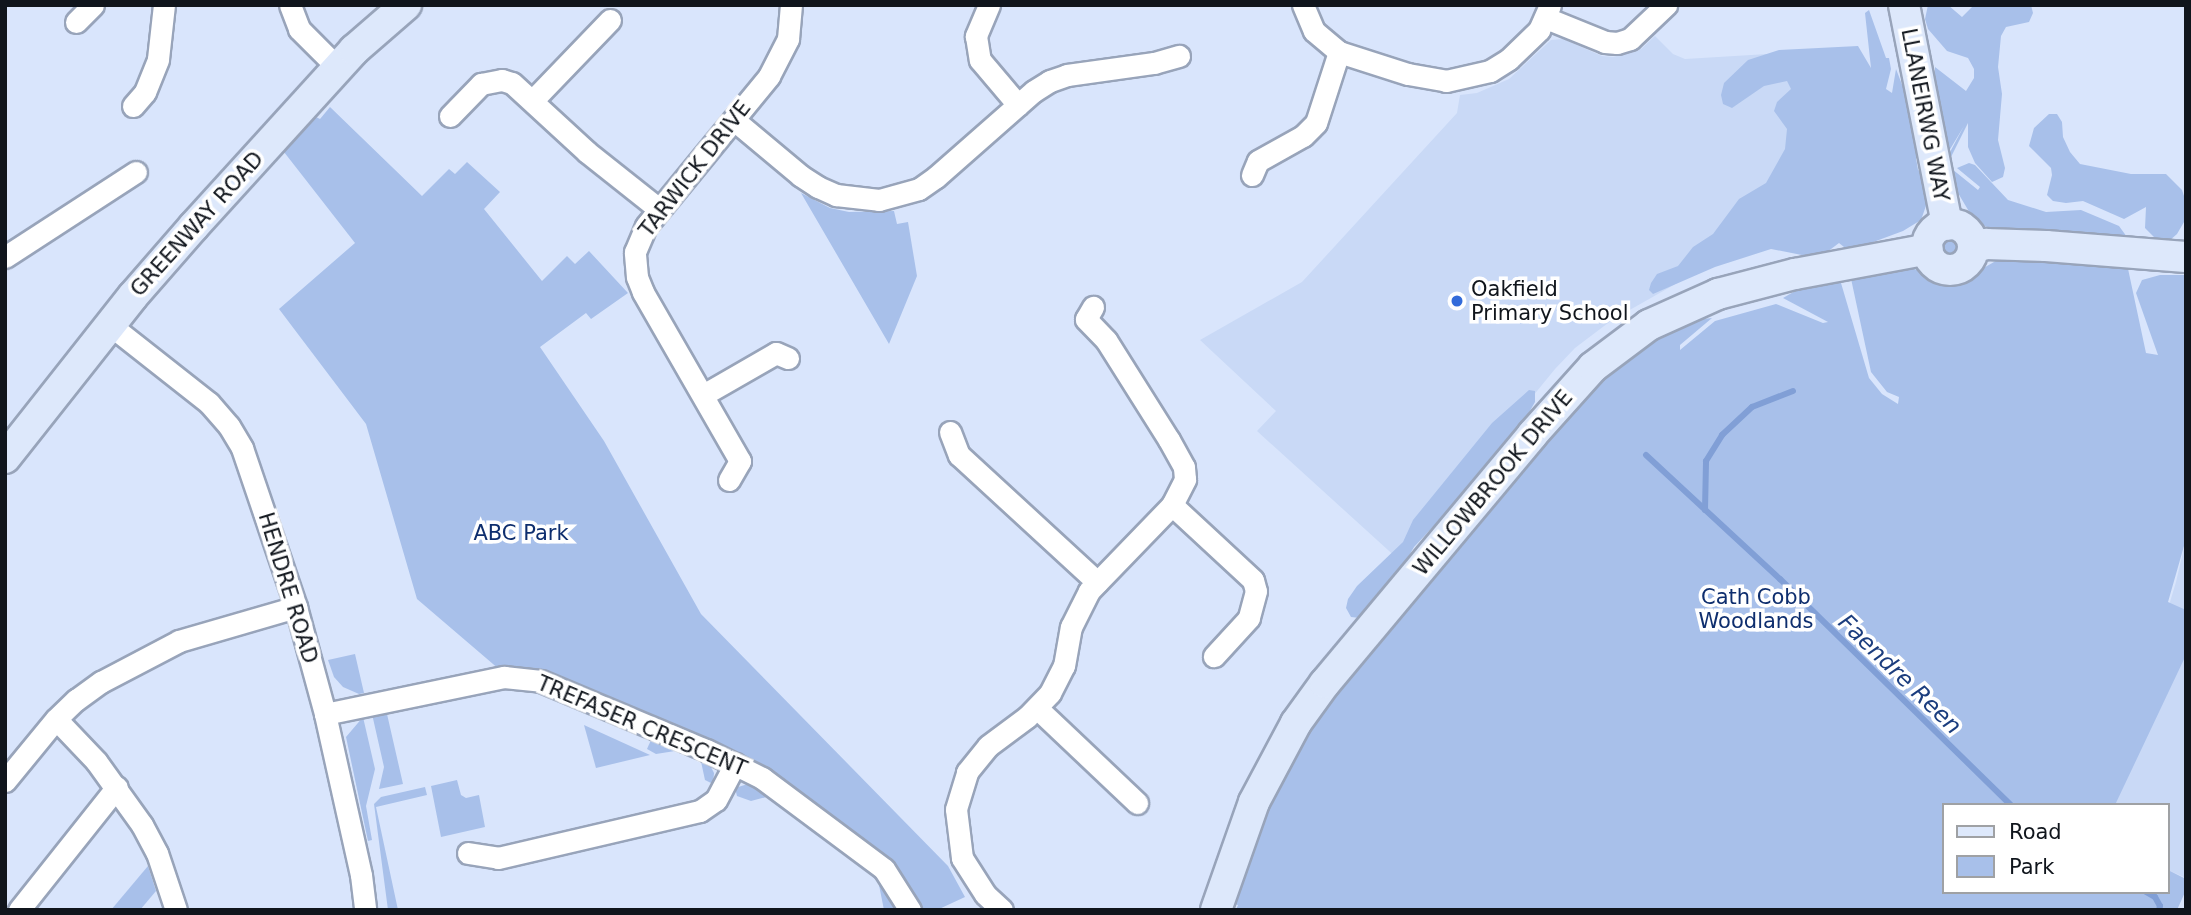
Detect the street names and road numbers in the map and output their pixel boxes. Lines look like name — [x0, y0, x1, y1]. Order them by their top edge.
street label: LLANEIRWG WAY — [1896, 26, 1954, 204]
street label: TARWICK DRIVE — [634, 96, 756, 242]
street label: GREENWAY ROAD — [125, 146, 269, 302]
street label: WILLOWBROOK DRIVE — [1408, 385, 1578, 581]
street label: HENDRE ROAD — [253, 509, 323, 667]
street label: TREFASER CRESCENT — [533, 670, 751, 782]

